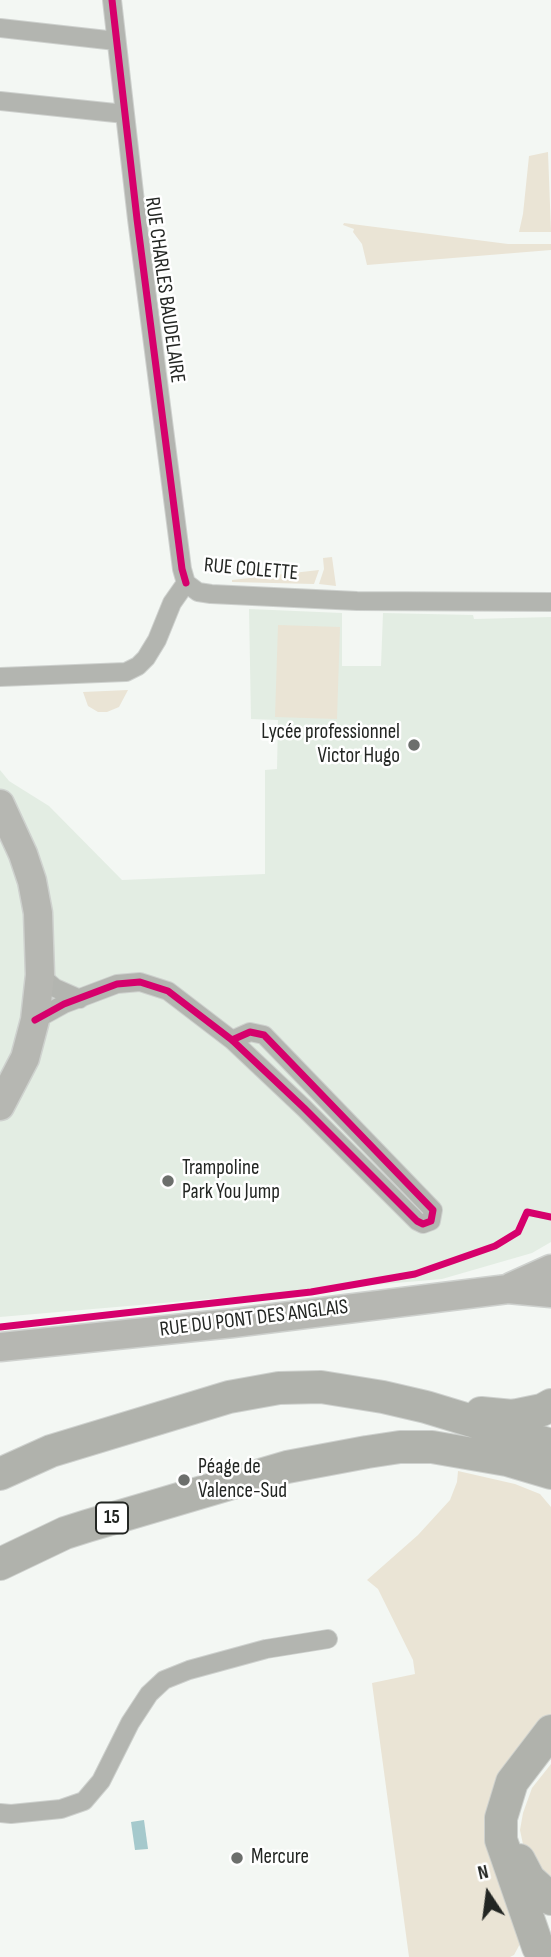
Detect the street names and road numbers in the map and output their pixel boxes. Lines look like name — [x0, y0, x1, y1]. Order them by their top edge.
street label: RUE CHARLES BAUDELAIRE — [138, 195, 190, 385]
street label: RUE COLETTE — [203, 553, 299, 587]
street label: RUE DU PONT DES ANGLAIS — [158, 1295, 350, 1343]
road number: 15 — [96, 1502, 128, 1534]

